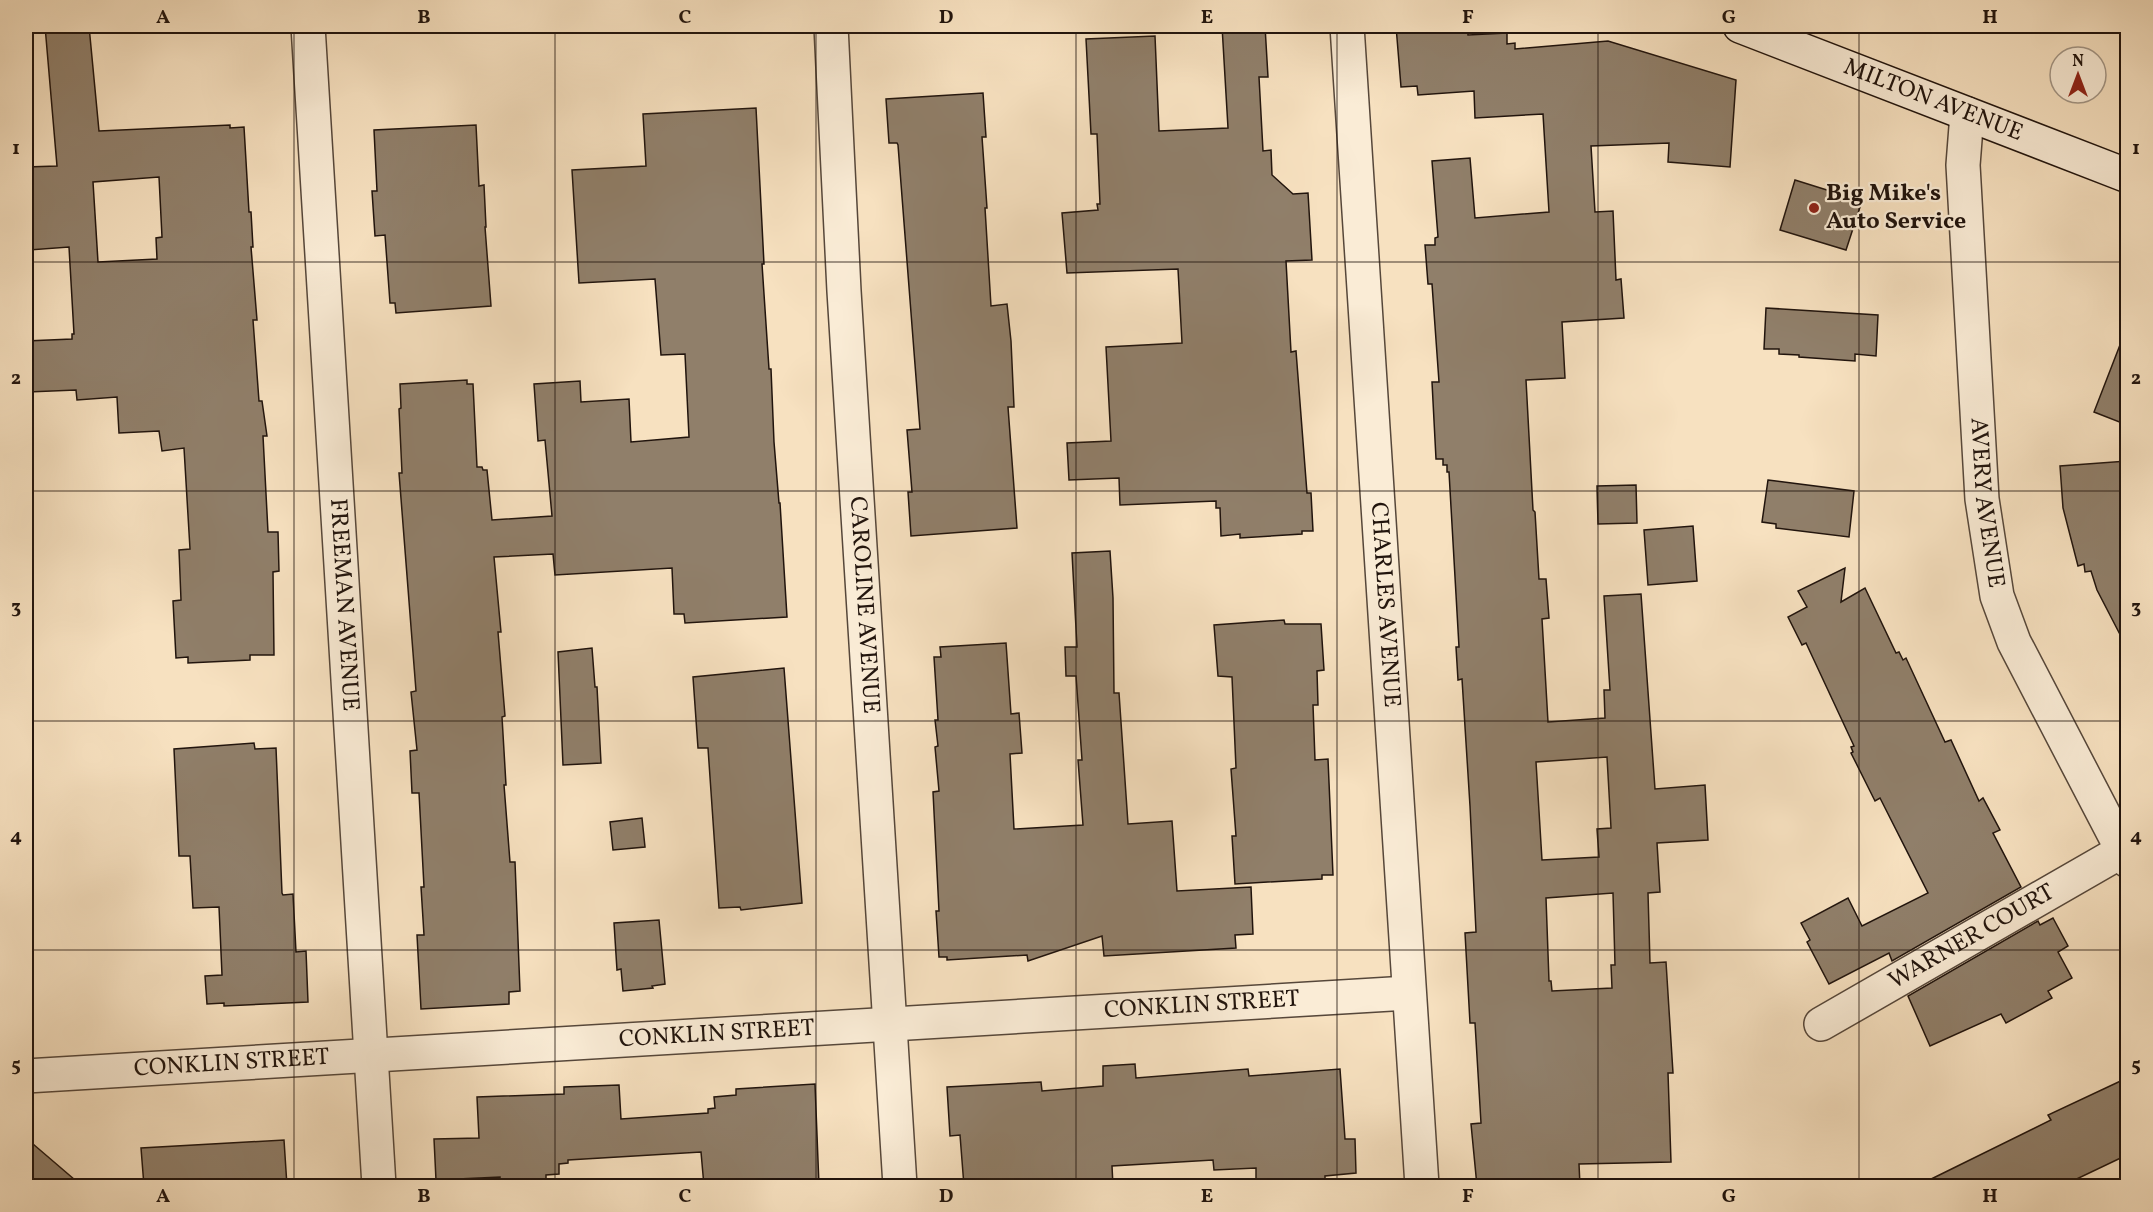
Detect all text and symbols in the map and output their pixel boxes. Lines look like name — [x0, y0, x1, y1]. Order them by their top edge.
text: A — [156, 4, 170, 32]
text: B — [417, 4, 431, 32]
text: C — [679, 4, 692, 32]
text: D — [939, 4, 953, 32]
text: E — [1201, 4, 1213, 32]
text: F — [1462, 4, 1474, 32]
text: G — [1722, 4, 1736, 32]
text: H — [1982, 4, 1998, 32]
north arrow — [2048, 45, 2108, 105]
street label: MILTON AVENUE — [1838, 51, 2028, 151]
text: N — [2072, 51, 2084, 73]
text: 1 — [12, 135, 20, 163]
text: 1 — [2132, 135, 2140, 163]
place label: Big Mike's Auto Service — [1826, 177, 1966, 239]
marker: Big Mike's Auto Service — [1807, 201, 1821, 215]
text: 2 — [11, 365, 21, 393]
text: 2 — [2131, 365, 2141, 393]
street label: AVERY AVENUE — [1960, 417, 2013, 590]
street label: CAROLINE AVENUE — [840, 495, 887, 715]
street label: FREEMAN AVENUE — [320, 497, 367, 712]
street label: CHARLES AVENUE — [1361, 501, 1408, 709]
text: 3 — [11, 594, 21, 622]
text: 3 — [2131, 594, 2141, 622]
text: 4 — [10, 823, 22, 851]
text: 4 — [2130, 823, 2142, 851]
street label: WARNER COURT — [1883, 876, 2061, 998]
street label: CONKLIN STREET — [1103, 983, 1301, 1028]
street label: CONKLIN STREET — [618, 1012, 816, 1057]
street label: CONKLIN STREET — [133, 1041, 330, 1086]
text: 5 — [11, 1052, 21, 1080]
text: 5 — [2131, 1052, 2141, 1080]
text: A — [156, 1183, 170, 1211]
text: B — [417, 1183, 431, 1211]
text: C — [679, 1183, 692, 1211]
text: D — [939, 1183, 953, 1211]
text: E — [1201, 1183, 1213, 1211]
text: F — [1462, 1183, 1474, 1211]
text: G — [1722, 1183, 1736, 1211]
text: H — [1982, 1183, 1998, 1211]

